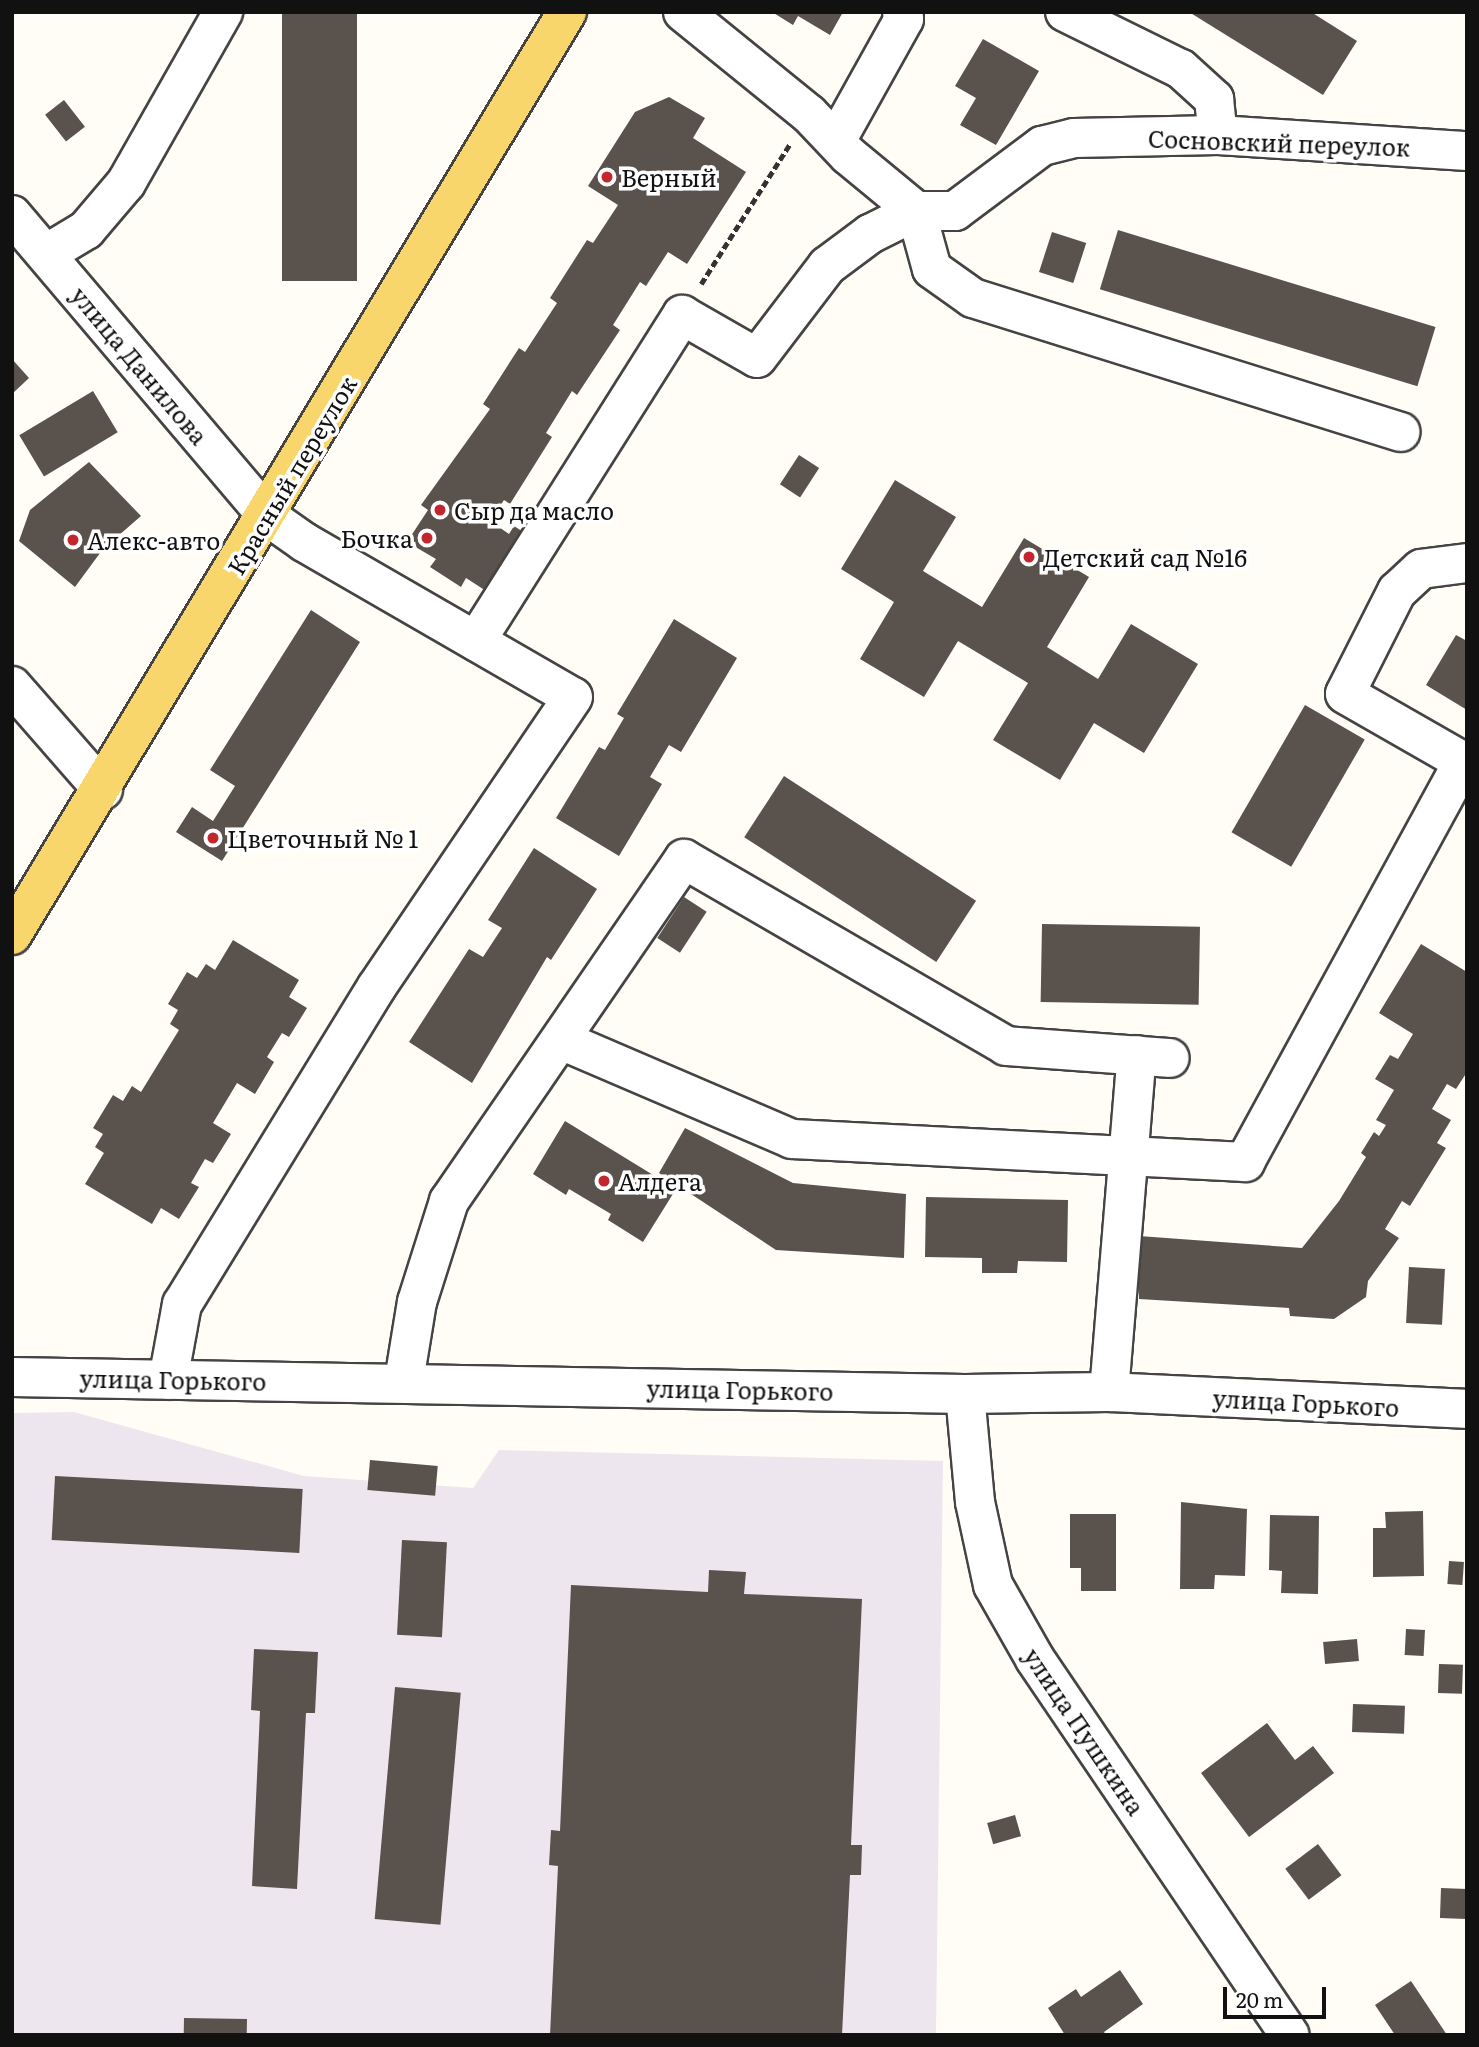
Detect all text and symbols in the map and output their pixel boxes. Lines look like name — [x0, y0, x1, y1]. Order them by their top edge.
street label: Сосновский переулок — [1148, 123, 1410, 161]
place label: Верный — [621, 163, 716, 191]
marker: Верный — [599, 169, 615, 185]
street label: улица Данилова — [66, 280, 214, 450]
street label: Красный переулок — [220, 371, 362, 579]
place label: Сыр да масло — [454, 496, 614, 524]
marker: Сыр да масло — [432, 502, 448, 518]
place label: Бочка — [341, 524, 413, 552]
place label: Алекс-авто — [87, 526, 220, 554]
marker: Бочка — [419, 530, 435, 546]
marker: Алекс-авто — [65, 532, 81, 548]
place label: Детский сад №16 — [1043, 543, 1247, 571]
marker: Детский сад №16 — [1021, 549, 1037, 565]
place label: Цветочный № 1 — [227, 824, 418, 852]
marker: Цветочный № 1 — [205, 830, 221, 846]
place label: Алдега — [618, 1167, 702, 1195]
marker: Алдега — [596, 1173, 612, 1189]
street label: улица Горького — [79, 1363, 267, 1395]
street label: улица Горького — [646, 1373, 834, 1405]
street label: улица Горького — [1212, 1383, 1400, 1421]
street label: улица Пушкина — [1018, 1642, 1152, 1820]
scale bar — [1227, 1974, 1330, 2018]
text: 20 m — [1236, 1983, 1283, 2014]

